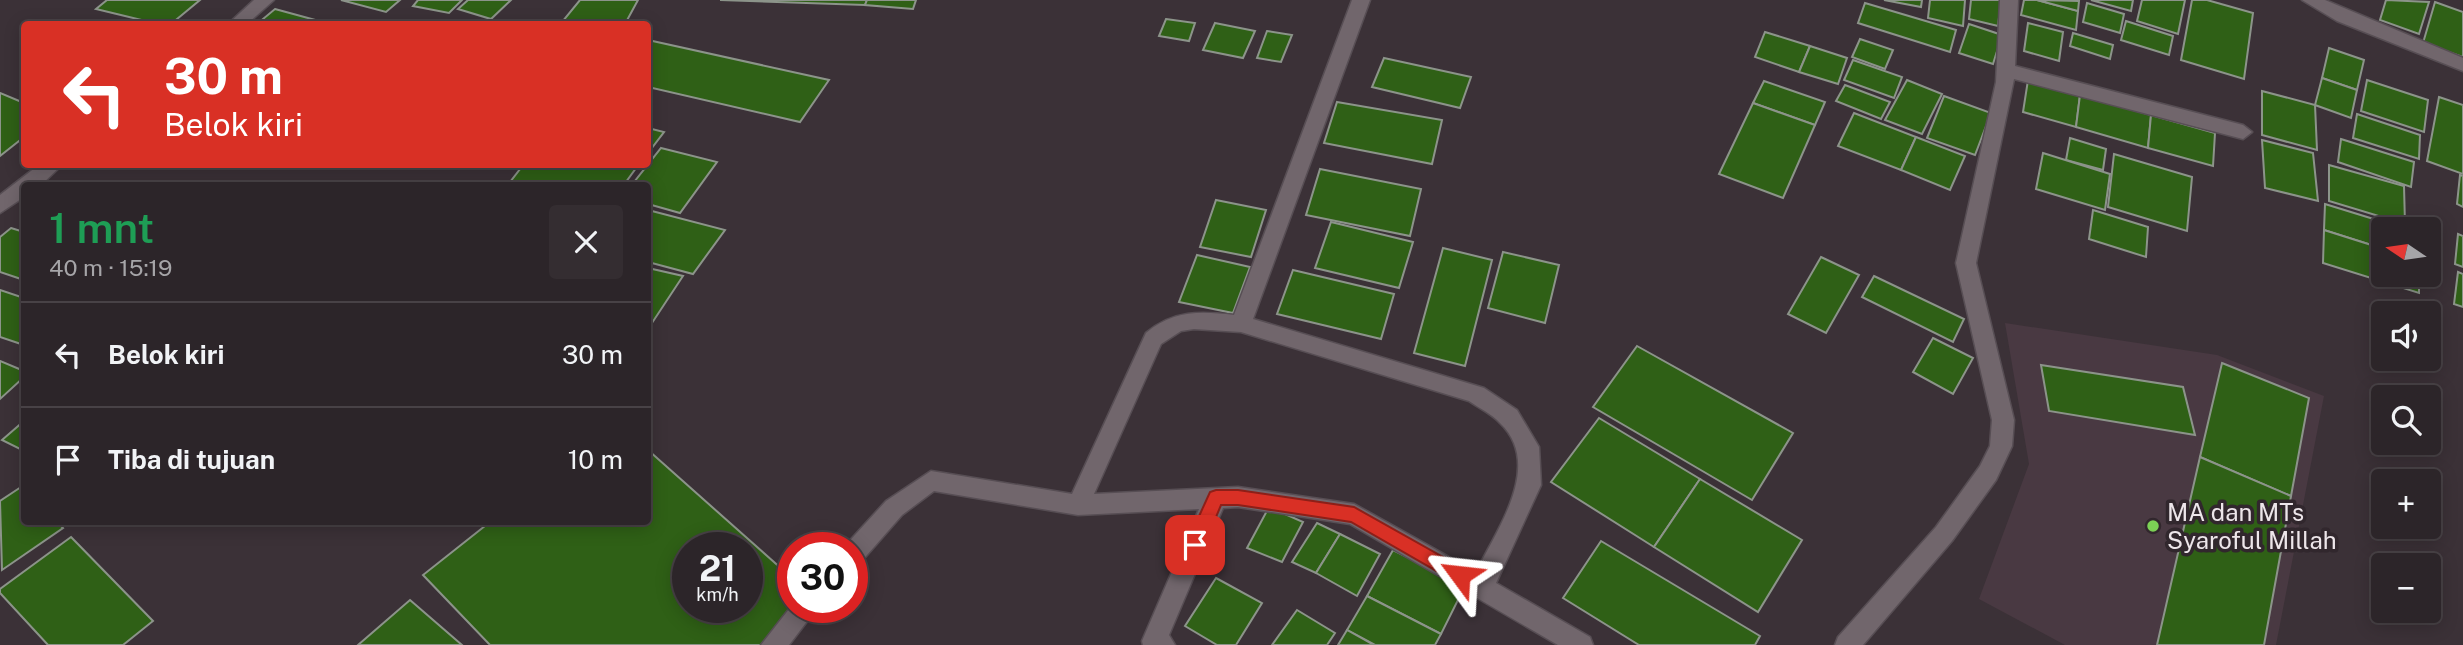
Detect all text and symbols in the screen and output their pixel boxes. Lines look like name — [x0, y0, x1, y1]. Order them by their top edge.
text: 30 m — [164, 47, 283, 105]
icon: left — [49, 49, 140, 140]
text: Belok kiri — [164, 106, 303, 143]
text: 1 mnt — [49, 203, 154, 252]
button: close — [549, 205, 623, 279]
north arrow — [2371, 217, 2441, 287]
map controls — [2371, 217, 2441, 623]
text: 40 m · 15:19 — [49, 254, 172, 281]
button: sound — [2371, 301, 2441, 371]
icon: left — [49, 336, 87, 374]
text: Belok kiri — [108, 339, 224, 370]
text: 30 m — [562, 339, 623, 370]
button: search — [2371, 385, 2441, 455]
icon: arrive — [49, 441, 87, 479]
text: Tiba di tujuan — [108, 444, 275, 475]
text: 10 m — [568, 444, 623, 475]
button: + — [2371, 469, 2441, 539]
place label: MA dan MTs Syaroful Millah — [2167, 498, 2337, 554]
pin — [1165, 515, 1225, 575]
marker: MA dan MTs Syaroful Millah — [2145, 518, 2161, 534]
icon: arrive — [1176, 526, 1214, 564]
speed limit sign: 30 — [777, 532, 868, 623]
position arrow — [1423, 538, 1497, 612]
text: 21 — [699, 548, 736, 589]
button: − — [2371, 553, 2441, 623]
text: km/h — [696, 584, 739, 605]

